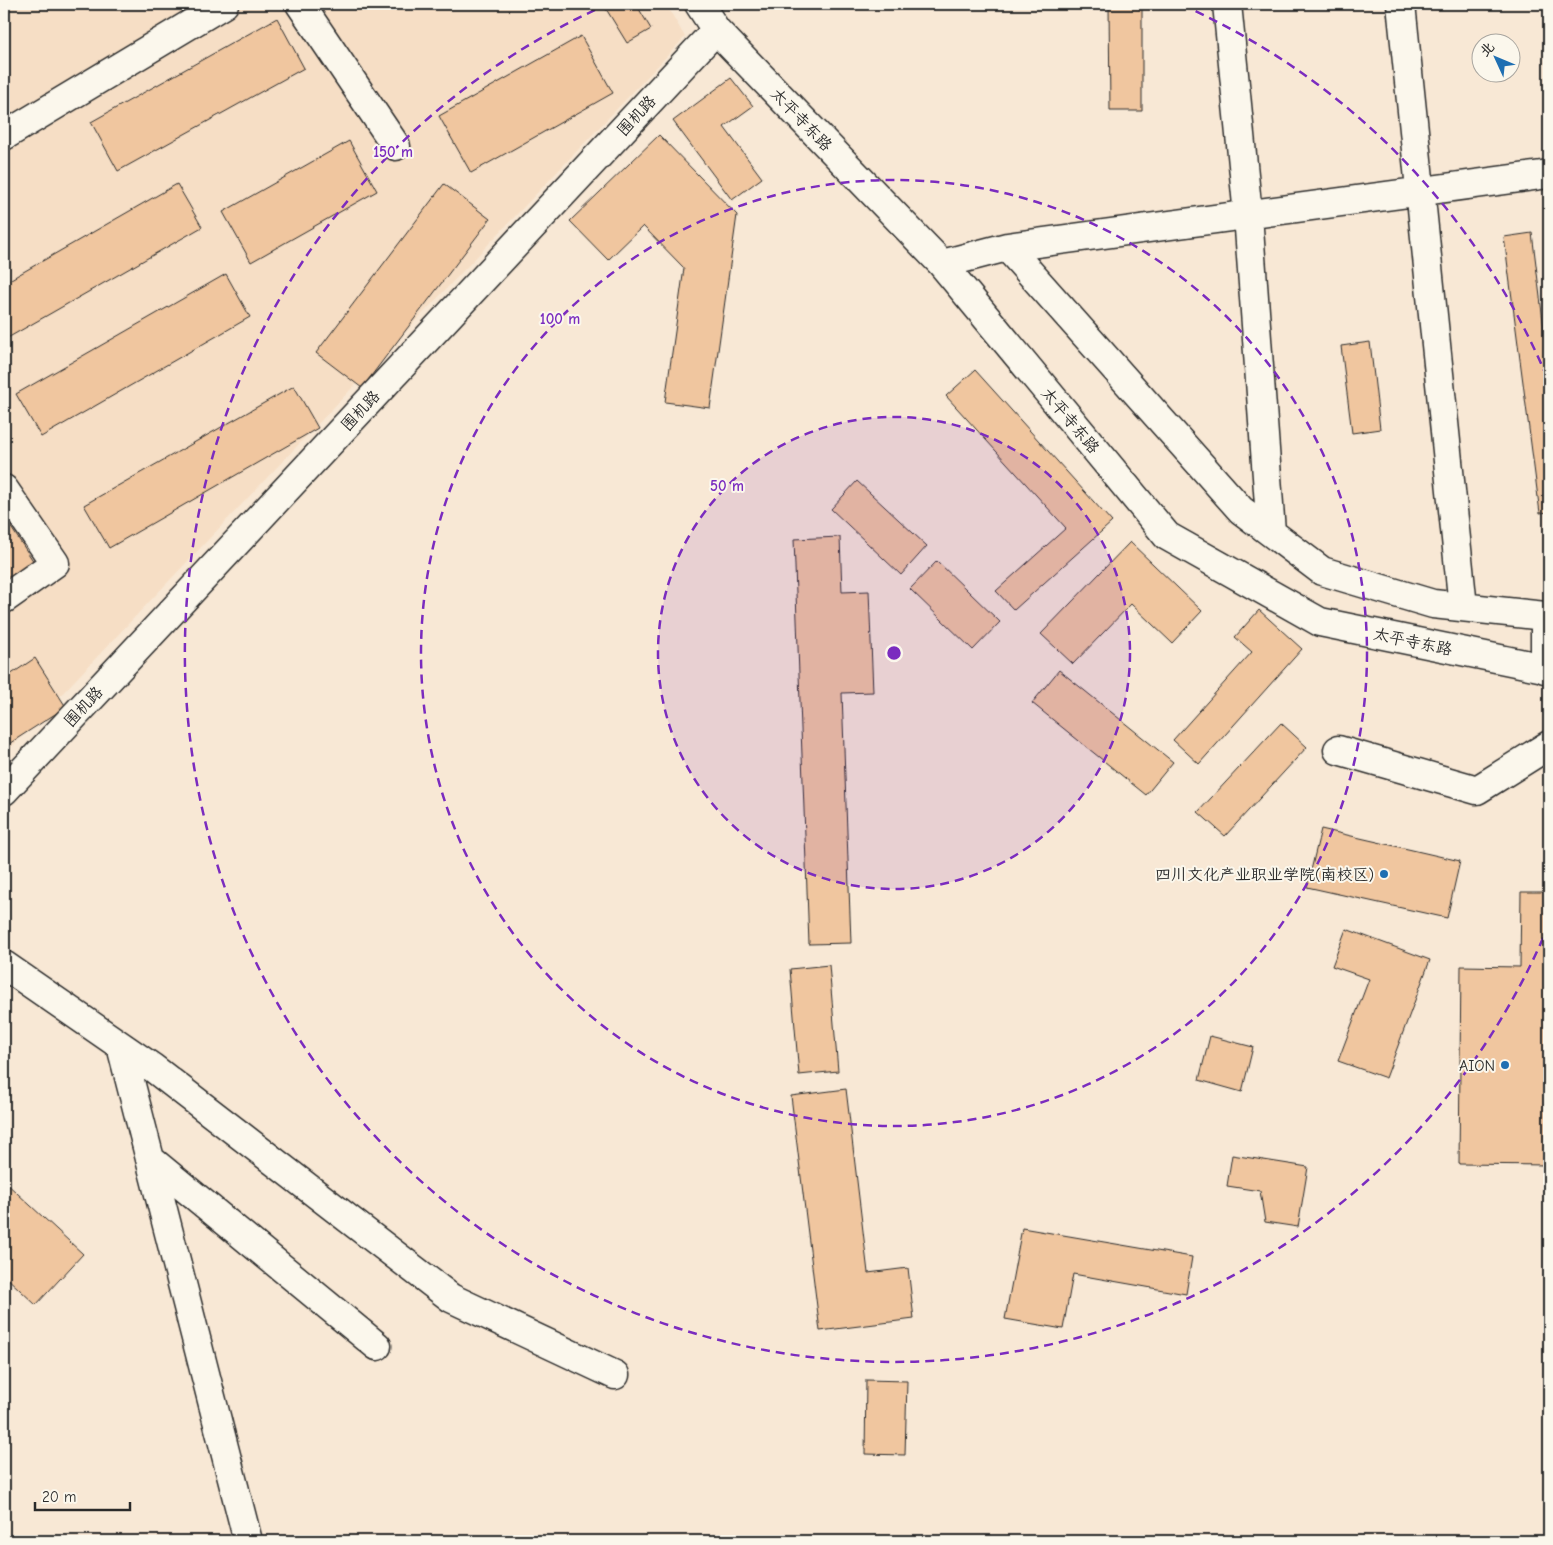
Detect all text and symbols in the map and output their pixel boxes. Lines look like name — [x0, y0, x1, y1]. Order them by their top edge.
north arrow — [1470, 32, 1520, 82]
text: 北 — [1476, 38, 1498, 60]
street label: 太平寺东路 — [767, 85, 836, 155]
street label: 围机路 — [614, 92, 660, 139]
text: 150 m — [373, 143, 413, 161]
text: 100 m — [540, 310, 580, 328]
street label: 太平寺东路 — [1038, 384, 1103, 457]
street label: 围机路 — [338, 387, 384, 434]
text: 50 m — [710, 477, 744, 495]
street label: 太平寺东路 — [1372, 625, 1454, 659]
centre of rings — [885, 644, 903, 662]
street label: 围机路 — [61, 683, 107, 730]
place label: 四川文化产业职业学院(南校区) — [1155, 866, 1374, 884]
marker: 四川文化产业职业学院(南校区) — [1378, 868, 1390, 880]
place label: AION — [1459, 1057, 1495, 1075]
marker: AION — [1499, 1059, 1511, 1071]
scale bar — [35, 1480, 130, 1512]
text: 20 m — [42, 1488, 76, 1506]

